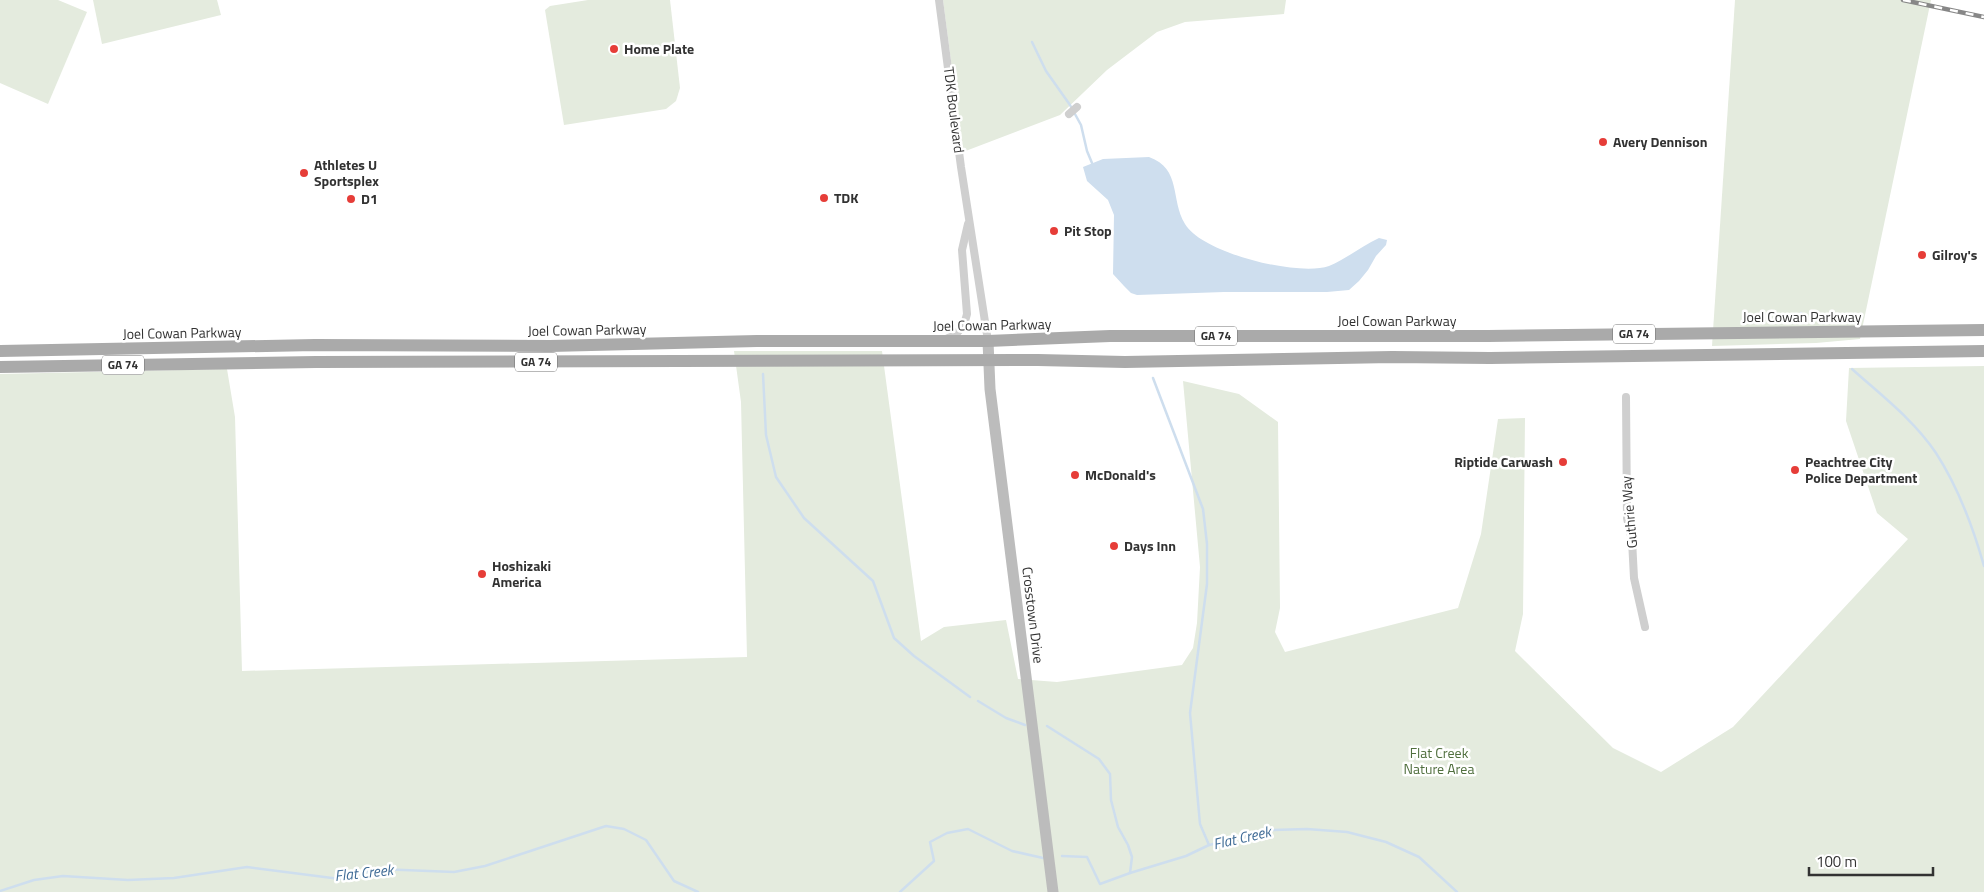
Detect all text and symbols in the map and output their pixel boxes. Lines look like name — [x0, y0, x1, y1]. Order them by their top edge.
place label: Home Plate — [624, 38, 694, 59]
marker: Home Plate — [608, 43, 620, 55]
street label: TDK Boulevard — [939, 66, 970, 154]
place label: Avery Dennison — [1613, 131, 1708, 152]
marker: Avery Dennison — [1597, 136, 1609, 148]
place label: Athletes U Sportsplex — [314, 154, 379, 191]
marker: Athletes U Sportsplex — [298, 167, 310, 179]
place label: TDK — [834, 187, 859, 208]
place label: D1 — [361, 188, 378, 209]
marker: TDK — [818, 192, 830, 204]
marker: D1 — [345, 193, 357, 205]
place label: Pit Stop — [1064, 220, 1112, 241]
marker: Pit Stop — [1048, 225, 1060, 237]
place label: Gilroy's — [1932, 244, 1978, 265]
marker: Gilroy's — [1916, 249, 1928, 261]
street label: Joel Cowan Parkway — [1743, 306, 1862, 327]
street label: Joel Cowan Parkway — [1338, 310, 1457, 331]
street label: Joel Cowan Parkway — [932, 313, 1052, 336]
street label: Joel Cowan Parkway — [527, 318, 647, 341]
street label: Joel Cowan Parkway — [122, 321, 242, 344]
road number: GA 74 — [1613, 324, 1655, 344]
road number: GA 74 — [1195, 326, 1237, 346]
road number: GA 74 — [515, 352, 557, 372]
road number: GA 74 — [102, 356, 144, 374]
place label: Riptide Carwash — [1454, 451, 1553, 472]
place label: Peachtree City Police Department — [1805, 451, 1917, 488]
marker: Riptide Carwash — [1557, 456, 1569, 468]
place label: McDonald's — [1085, 464, 1156, 485]
marker: Peachtree City Police Department — [1789, 464, 1801, 476]
marker: McDonald's — [1069, 469, 1081, 481]
street label: Guthrie Way — [1615, 475, 1642, 549]
place label: Days Inn — [1124, 535, 1176, 556]
marker: Days Inn — [1108, 540, 1120, 552]
place label: Hoshizaki America — [492, 555, 551, 592]
street label: Crosstown Drive — [1017, 566, 1050, 664]
marker: Hoshizaki America — [476, 568, 488, 580]
park label: Flat Creek Nature Area — [1404, 742, 1474, 779]
water label: Flat Creek — [1211, 819, 1275, 855]
scale bar — [1809, 844, 1933, 876]
text: 100 m — [1816, 850, 1857, 873]
water label: Flat Creek — [334, 858, 397, 887]

